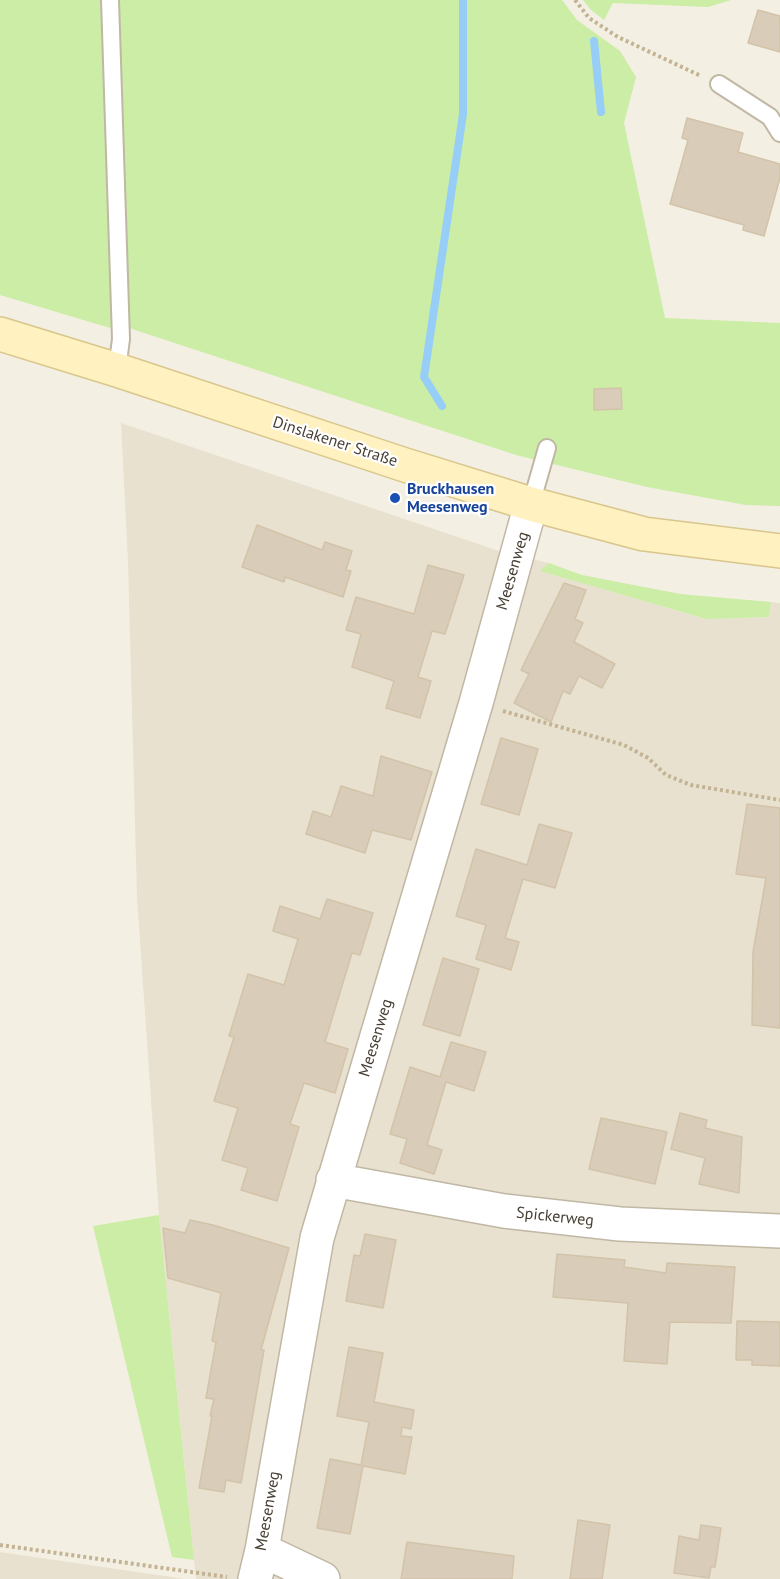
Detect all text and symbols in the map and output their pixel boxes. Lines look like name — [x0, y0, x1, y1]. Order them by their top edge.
street label: Dinslakener Straße — [270, 413, 400, 471]
place label: Bruckhausen Meesenweg — [407, 479, 494, 517]
marker: Bruckhausen Meesenweg — [388, 491, 402, 505]
street label: Meesenweg — [493, 530, 533, 612]
street label: Meesenweg — [355, 997, 397, 1079]
street label: Spickerweg — [515, 1203, 595, 1231]
street label: Meesenweg — [252, 1470, 284, 1552]

